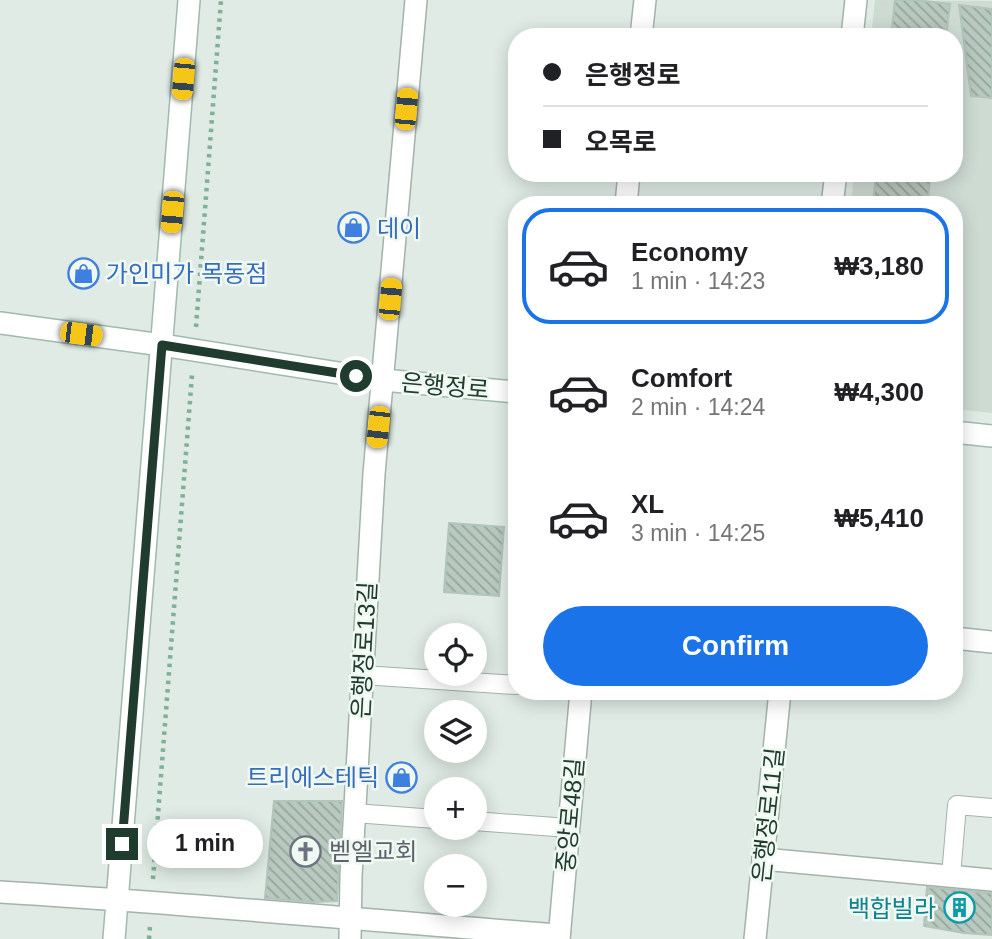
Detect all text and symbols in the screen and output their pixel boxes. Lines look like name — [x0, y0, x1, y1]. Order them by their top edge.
car — [171, 57, 196, 101]
text: 은행정로 — [585, 60, 681, 90]
car — [394, 87, 419, 131]
text: 오목로 — [585, 127, 657, 157]
car — [160, 190, 185, 234]
shop icon: 데이 — [337, 211, 371, 245]
place label: 데이 — [377, 215, 421, 242]
icon: car — [547, 235, 610, 298]
text: Economy — [631, 237, 748, 267]
text: ₩3,180 — [834, 251, 924, 281]
shop icon: 가인미가 목동점 — [66, 256, 100, 290]
place label: 가인미가 목동점 — [106, 260, 267, 287]
text: 1 min · 14:23 — [631, 268, 765, 294]
car — [378, 277, 403, 321]
car — [59, 321, 104, 347]
route start — [340, 360, 372, 392]
icon: car — [547, 361, 610, 424]
text: Comfort — [631, 363, 732, 393]
street label: 은행정로 — [400, 369, 490, 403]
text: ₩4,300 — [834, 377, 924, 407]
text: 2 min · 14:24 — [631, 394, 765, 420]
car — [366, 405, 391, 449]
icon: car — [547, 487, 610, 550]
text: XL — [631, 489, 664, 519]
text: ₩5,410 — [834, 503, 924, 533]
text: 3 min · 14:25 — [631, 520, 765, 546]
street label: 은행정로13길 — [347, 581, 381, 719]
button: Confirm — [543, 606, 928, 686]
map controls — [424, 623, 487, 917]
button: locate — [424, 623, 487, 686]
button: layers — [424, 700, 487, 763]
street label: 은행정로11길 — [748, 746, 788, 884]
street label: 중앙로48길 — [552, 757, 588, 873]
shop icon: 트리에스테틱 — [385, 760, 419, 794]
place label: 트리에스테틱 — [247, 764, 379, 791]
button: + — [424, 777, 487, 840]
callout: 1 min — [146, 820, 262, 868]
route end — [106, 828, 138, 860]
text: 1 min — [175, 830, 235, 856]
church icon: 벧엘교회 — [289, 834, 323, 868]
place label: 벧엘교회 — [329, 838, 417, 865]
button: − — [424, 854, 487, 917]
building icon: 백합빌라 — [942, 891, 976, 925]
place label: 백합빌라 — [848, 895, 936, 922]

